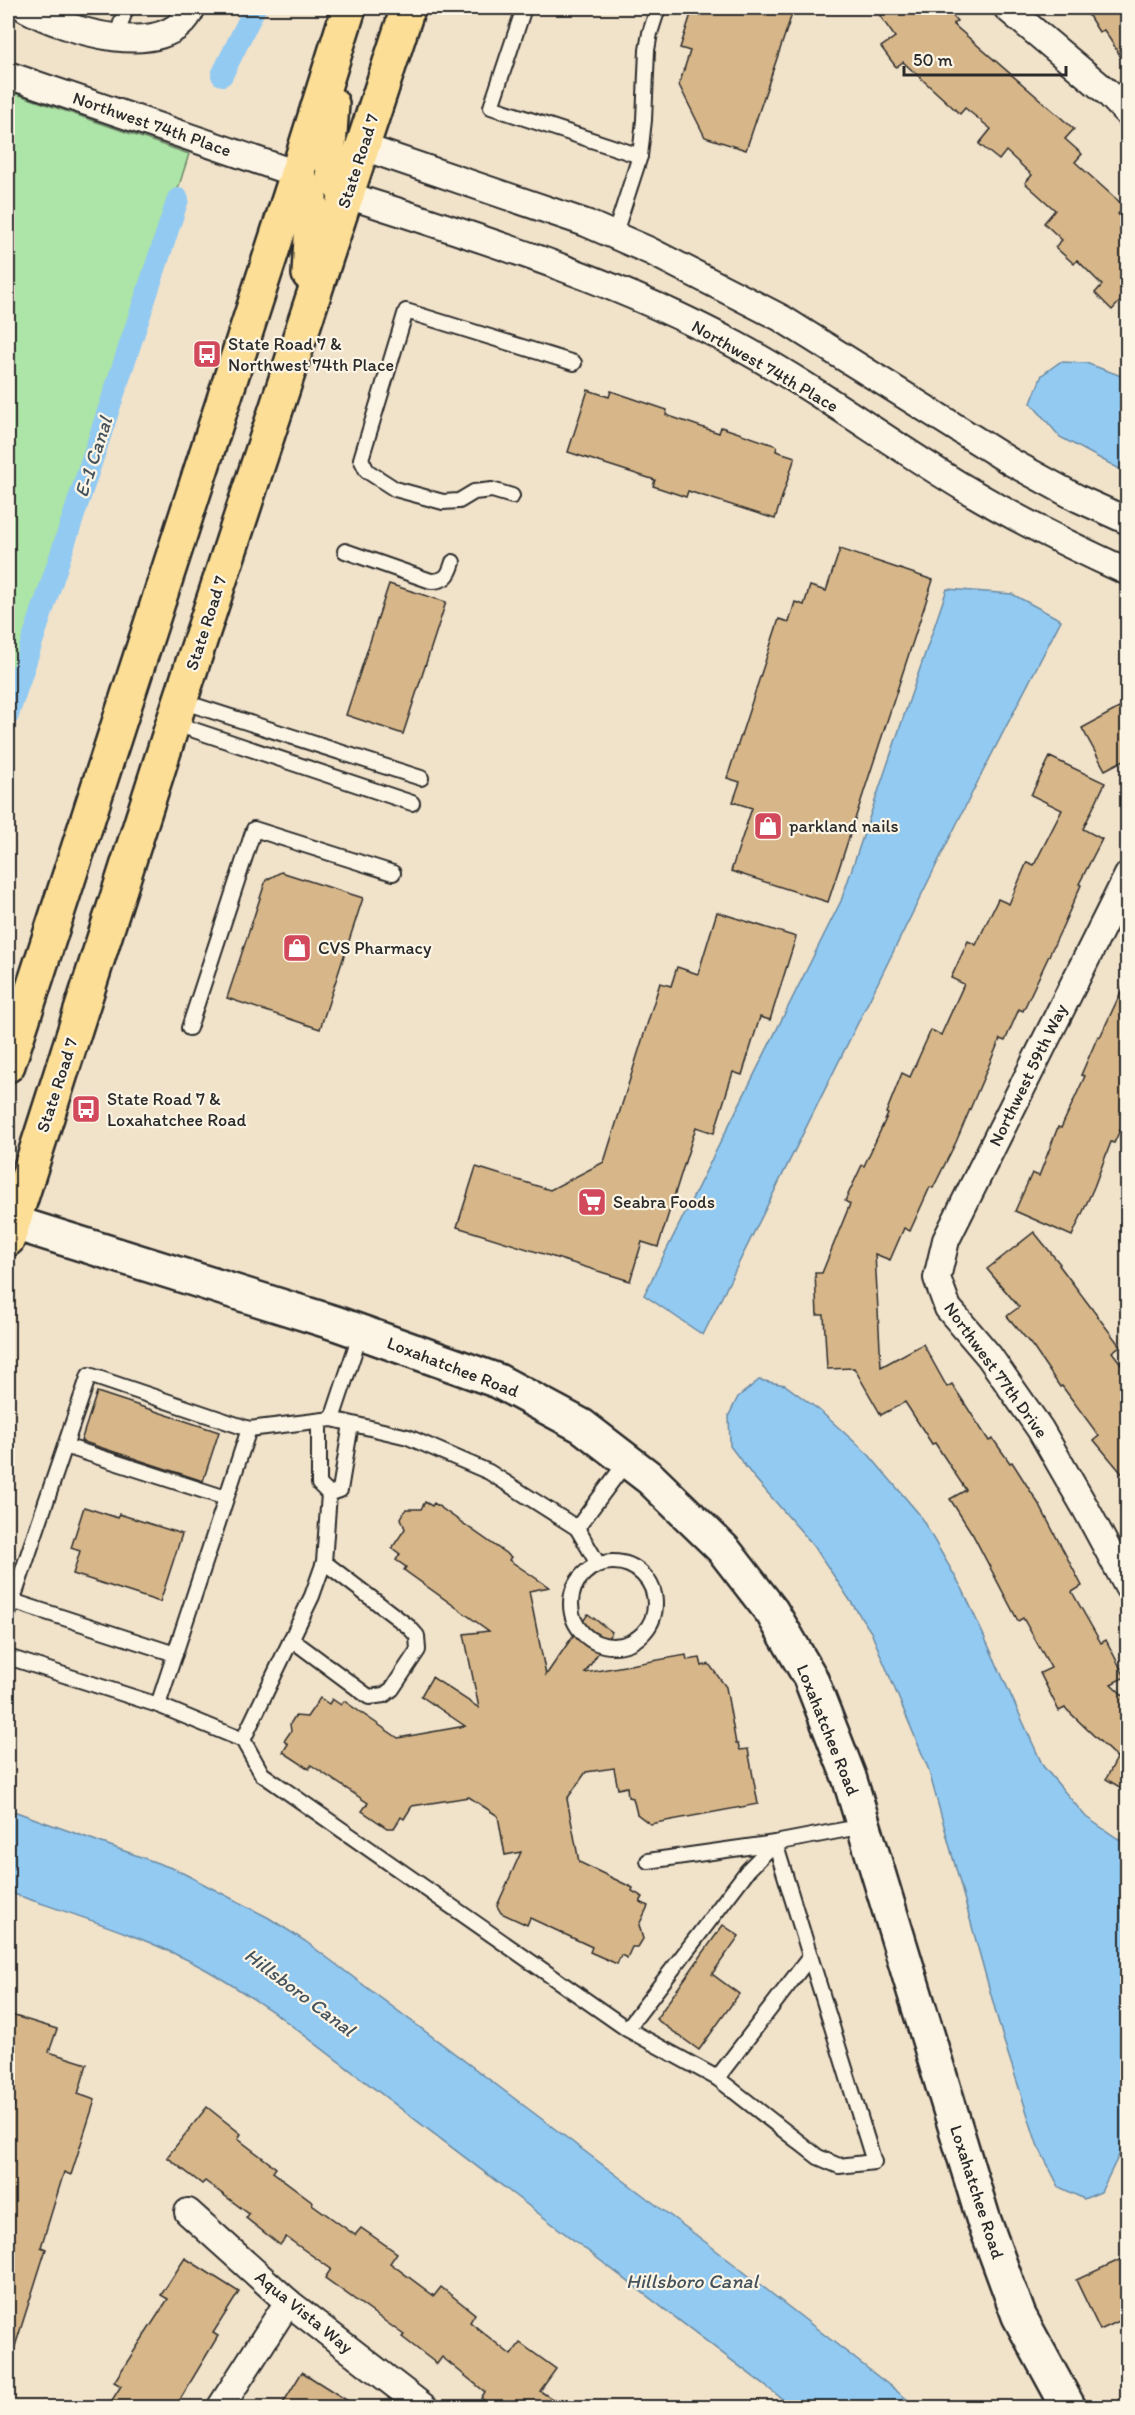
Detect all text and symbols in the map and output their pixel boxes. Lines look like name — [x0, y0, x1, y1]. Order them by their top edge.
scale bar — [904, 39, 1066, 77]
text: 50 m — [913, 49, 953, 71]
street label: Northwest 74th Place — [70, 87, 234, 161]
street label: State Road 7 — [332, 111, 384, 211]
street label: Northwest 74th Place — [688, 315, 842, 417]
place label: State Road 7 & Northwest 74th Place — [228, 333, 394, 376]
bus stop icon: State Road 7 & Northwest 74th Place — [191, 338, 223, 370]
water label: E-1 Canal — [69, 413, 118, 500]
street label: State Road 7 — [180, 573, 232, 673]
shop icon: parkland nails — [752, 810, 784, 842]
place label: parkland nails — [789, 815, 899, 837]
shop icon: CVS Pharmacy — [281, 932, 313, 964]
place label: CVS Pharmacy — [318, 937, 432, 959]
street label: Northwest 59th Way — [984, 1000, 1072, 1150]
street label: State Road 7 — [31, 1035, 83, 1135]
place label: State Road 7 & Loxahatchee Road — [107, 1088, 247, 1131]
bus stop icon: State Road 7 & Loxahatchee Road — [70, 1093, 102, 1125]
supermarket icon: Seabra Foods — [576, 1186, 608, 1218]
place label: Seabra Foods — [613, 1191, 715, 1213]
street label: Northwest 77th Drive — [939, 1298, 1053, 1442]
street label: Loxahatchee Road — [384, 1332, 522, 1402]
street label: Loxahatchee Road — [792, 1661, 864, 1799]
water label: Hillsboro Canal — [240, 1943, 361, 2042]
street label: Loxahatchee Road — [945, 2122, 1009, 2262]
street label: Aqua Vista Way — [251, 2266, 358, 2359]
water label: Hillsboro Canal — [626, 2269, 759, 2293]

